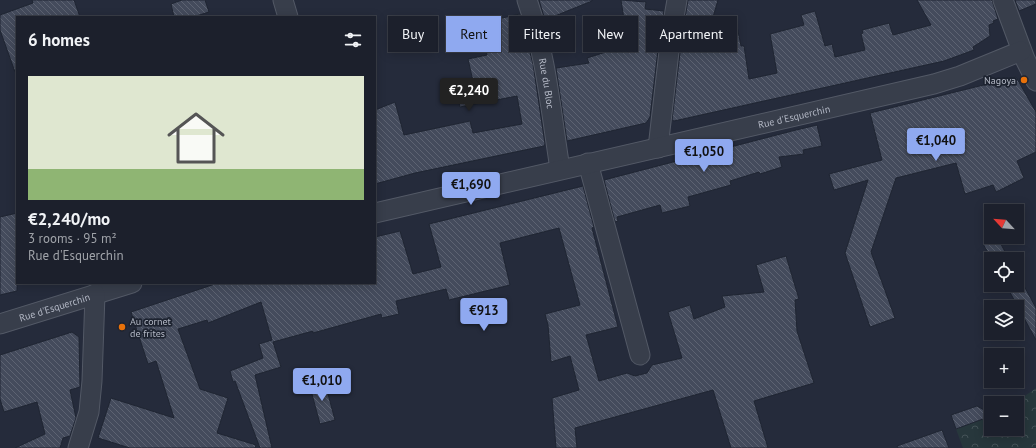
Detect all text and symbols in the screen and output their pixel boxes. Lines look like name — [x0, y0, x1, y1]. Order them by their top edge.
chip: Buy — [388, 16, 438, 52]
chip: Rent — [446, 16, 501, 52]
chip: Filters — [509, 16, 575, 52]
chip: New — [583, 16, 638, 52]
chip: Apartment — [646, 16, 737, 52]
text: 6 homes — [28, 29, 90, 51]
icon: filters — [342, 29, 364, 51]
street label: Rue du Bloc — [536, 57, 557, 110]
place label: Nagoya — [984, 74, 1016, 87]
marker: Nagoya — [1019, 75, 1029, 85]
pin: €2,240 — [436, 78, 502, 112]
text: €2,240 — [449, 82, 489, 99]
icon: home — [160, 102, 232, 174]
street label: Rue d'Esquerchin — [757, 102, 831, 131]
pin: €1,040 — [903, 128, 969, 162]
text: €1,040 — [916, 132, 956, 149]
pin: €1,050 — [671, 139, 737, 173]
text: €1,050 — [684, 143, 724, 160]
pin: €1,690 — [438, 172, 504, 206]
text: €1,690 — [451, 176, 491, 193]
north arrow — [984, 204, 1024, 244]
map controls — [984, 204, 1024, 436]
text: €2,240/mo — [28, 208, 110, 230]
text: 3 rooms · 95 m² — [28, 230, 117, 247]
text: Rue d'Esquerchin — [28, 247, 124, 264]
button: locate — [984, 252, 1024, 292]
street label: Rue d'Esquerchin — [17, 290, 92, 325]
pin: €913 — [460, 298, 508, 332]
button: layers — [984, 300, 1024, 340]
text: €913 — [469, 302, 499, 319]
place label: Au cornet de frites — [130, 315, 171, 340]
marker: Au cornet de frites — [117, 322, 127, 332]
button: + — [984, 348, 1024, 388]
pin: €1,010 — [289, 368, 355, 402]
text: €1,010 — [302, 372, 342, 389]
button: − — [984, 396, 1024, 436]

